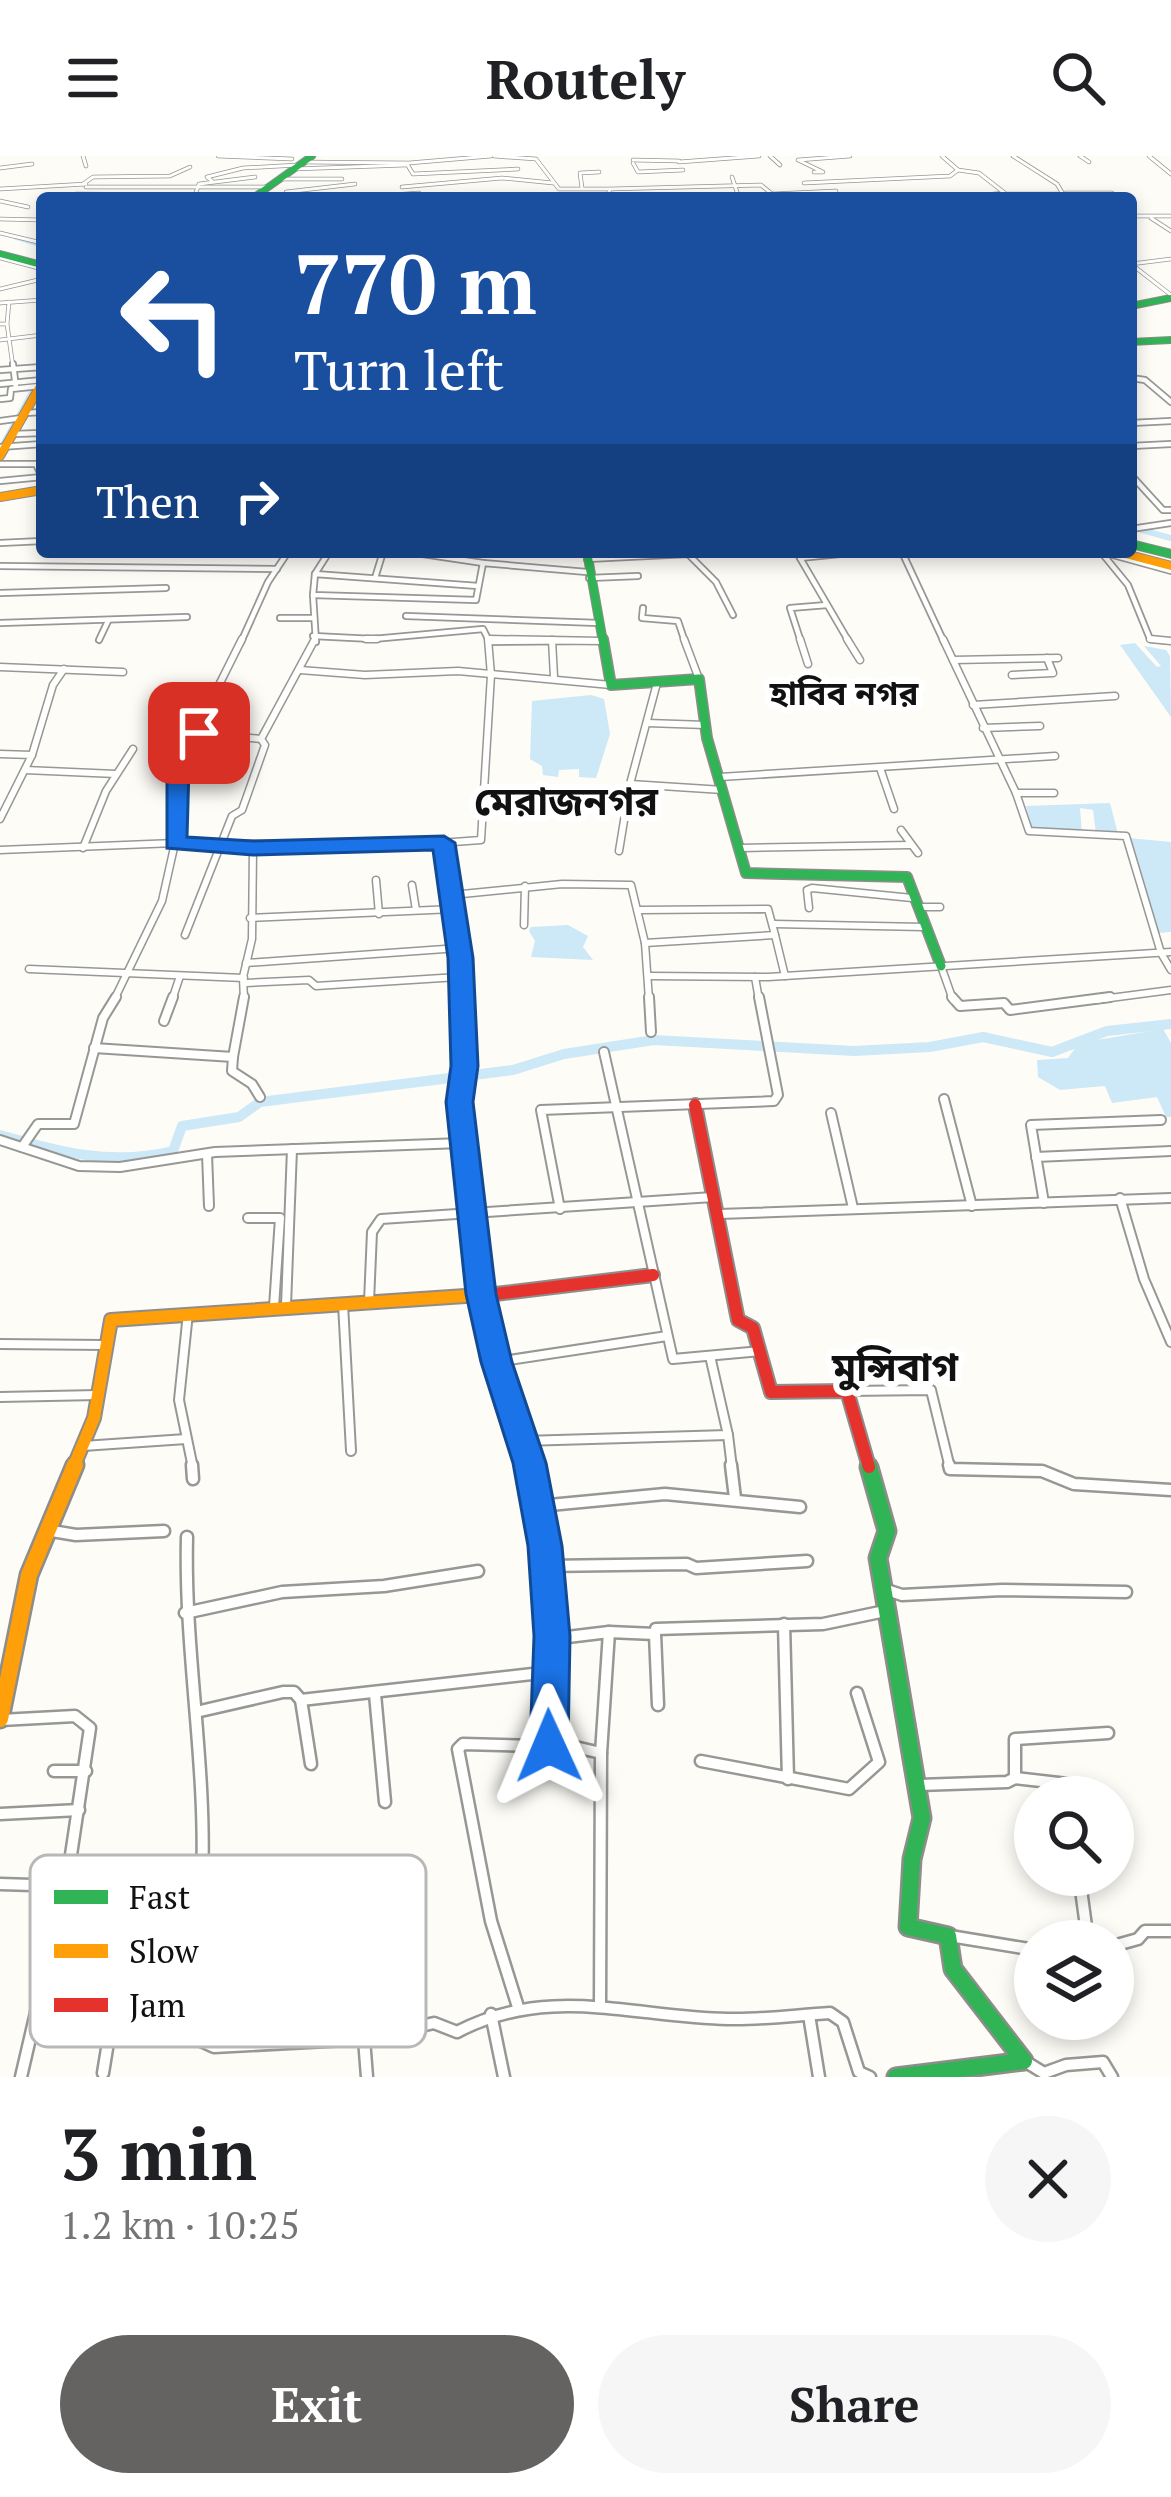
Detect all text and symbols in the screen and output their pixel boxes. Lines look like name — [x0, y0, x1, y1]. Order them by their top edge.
text: Routely — [486, 43, 685, 114]
icon: menu — [60, 45, 126, 111]
icon: search — [1045, 45, 1111, 111]
text: 770 m — [294, 227, 537, 338]
icon: left — [96, 240, 252, 396]
text: Turn left — [294, 334, 504, 405]
icon: right — [224, 468, 290, 534]
text: Then — [96, 471, 200, 531]
district label: হাবিব নগর — [769, 671, 919, 714]
pin — [148, 682, 250, 784]
icon: arrive — [166, 700, 232, 766]
district label: মেরাজনগর — [474, 774, 659, 826]
district label: মুন্সিবাগ — [831, 1340, 959, 1392]
position arrow — [486, 1683, 612, 1809]
map controls — [1014, 1776, 1134, 2040]
button: search — [1014, 1776, 1134, 1896]
legend — [30, 1855, 426, 2047]
text: Fast — [129, 1875, 190, 1918]
button: layers — [1014, 1920, 1134, 2040]
text: Slow — [129, 1929, 199, 1972]
text: Jam — [129, 1983, 185, 2026]
text: 3 min — [60, 2105, 257, 2201]
button: close — [985, 2116, 1111, 2242]
text: 1.2 km · 10:25 — [60, 2198, 300, 2250]
button: Exit — [60, 2335, 574, 2473]
button: Share — [598, 2335, 1111, 2473]

